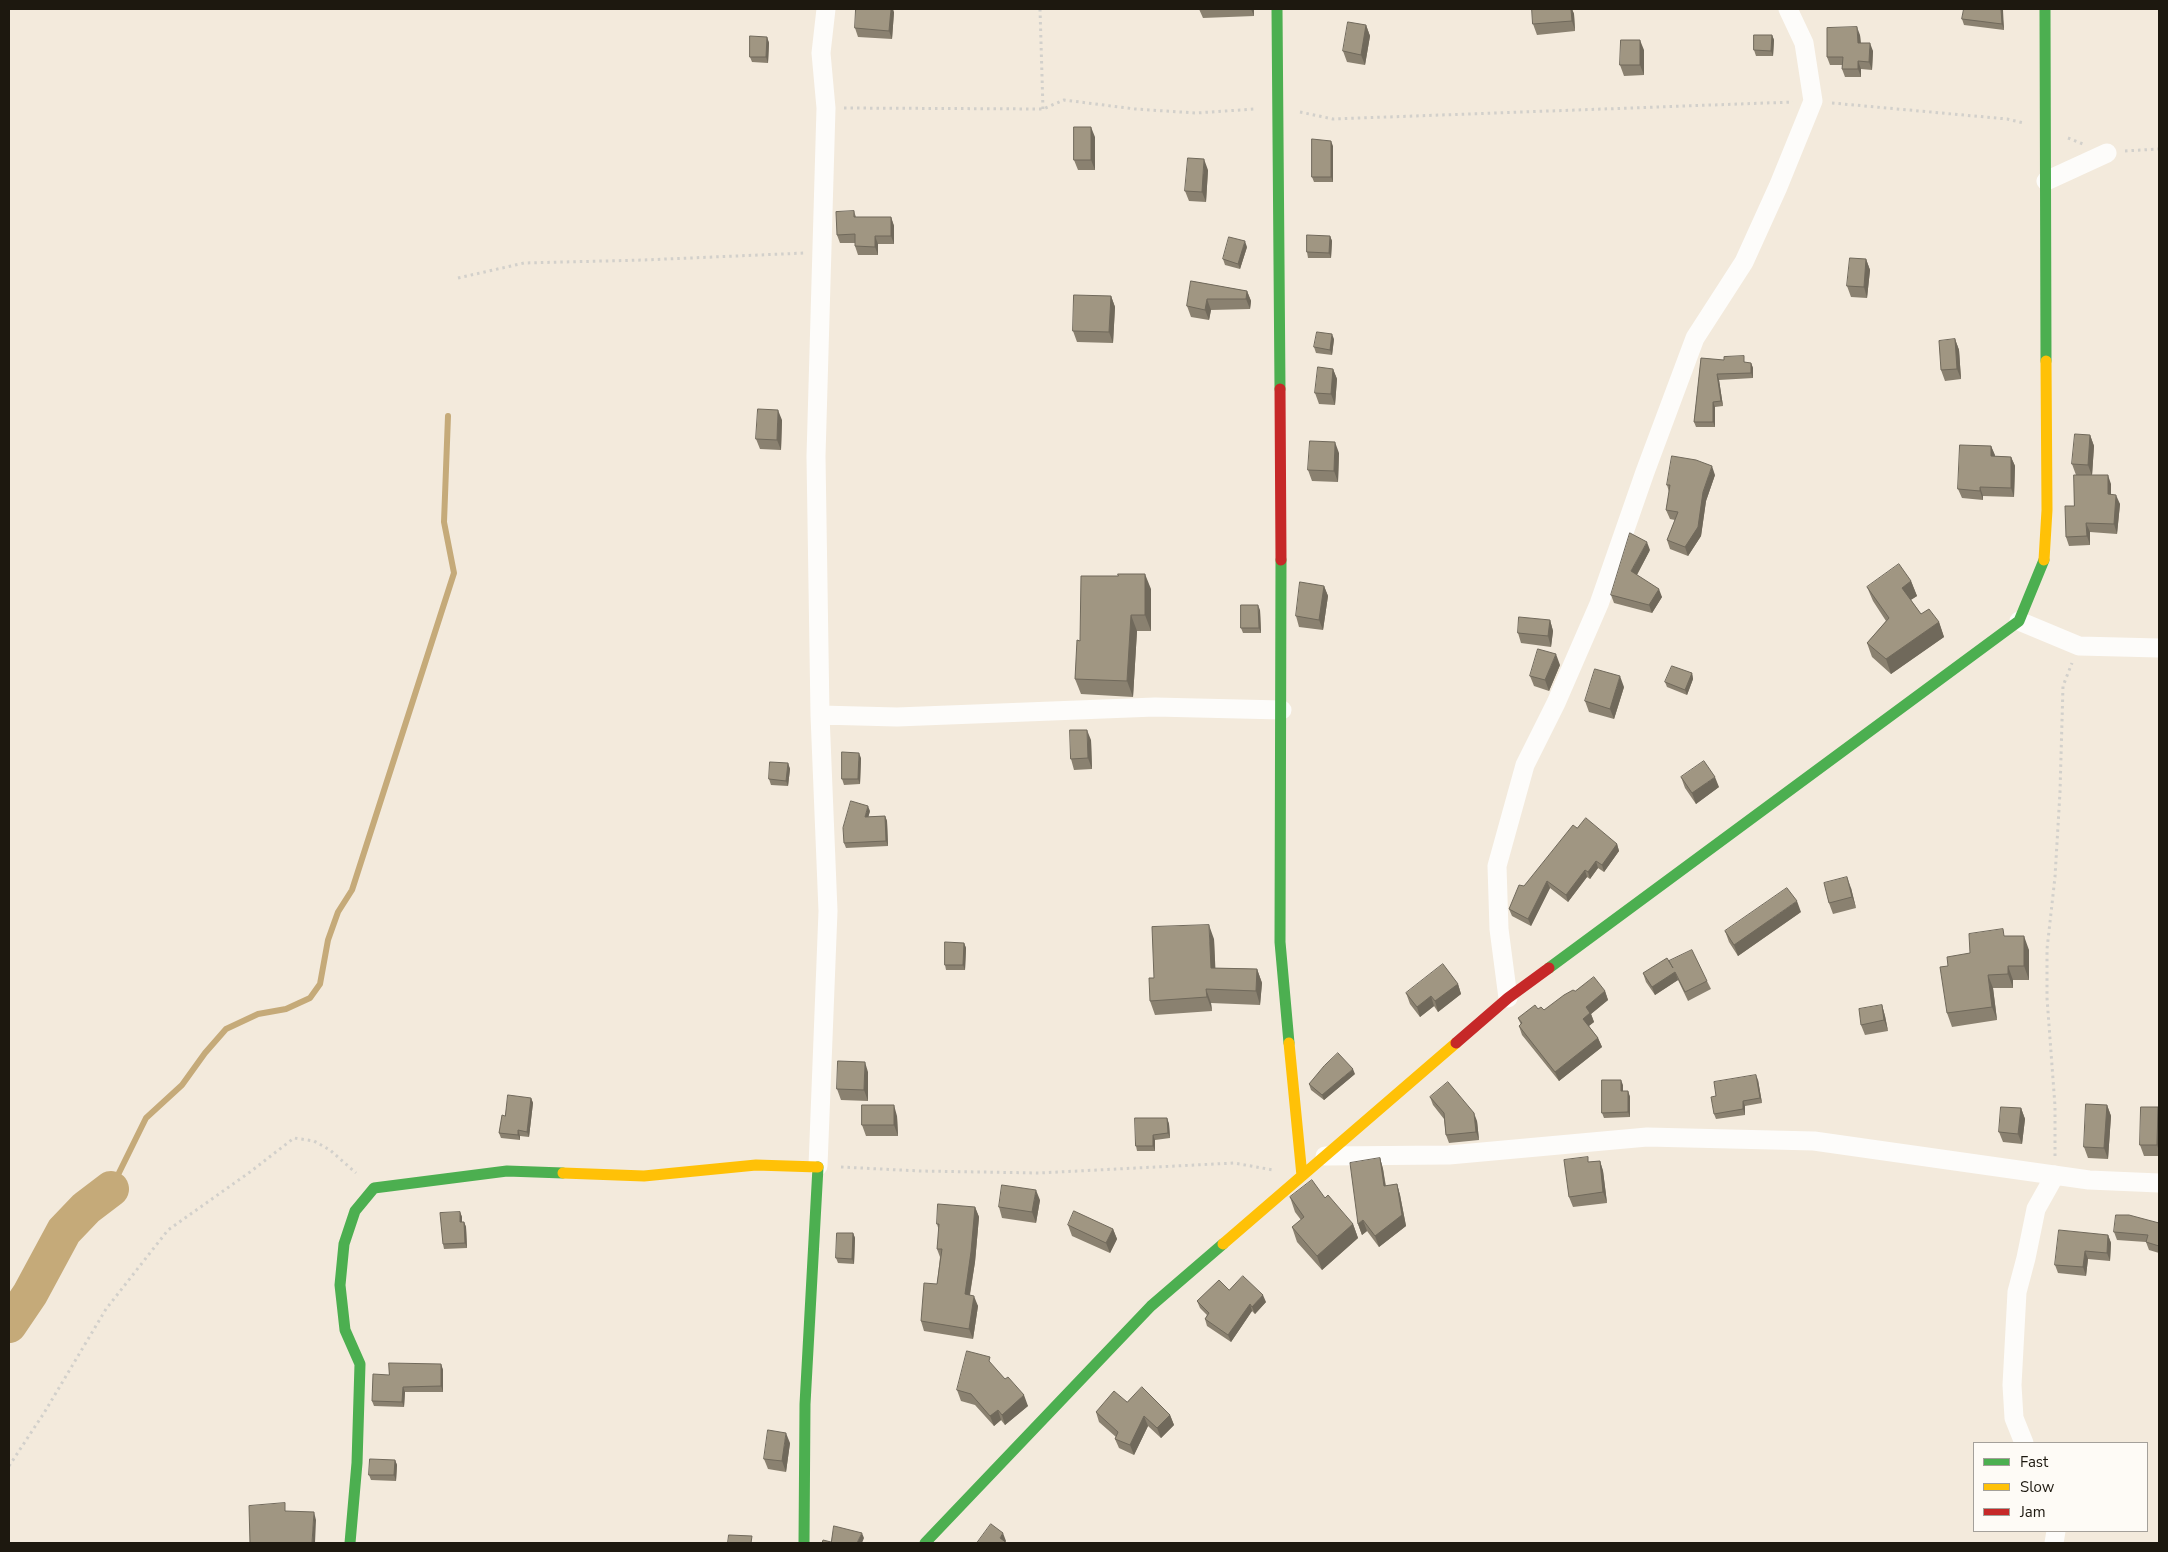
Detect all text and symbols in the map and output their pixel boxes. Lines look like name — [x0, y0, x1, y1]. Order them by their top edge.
legend — [1973, 1442, 2148, 1532]
text: Fast — [2020, 1452, 2048, 1472]
text: Slow — [2020, 1477, 2054, 1497]
text: Jam — [2020, 1502, 2046, 1522]

